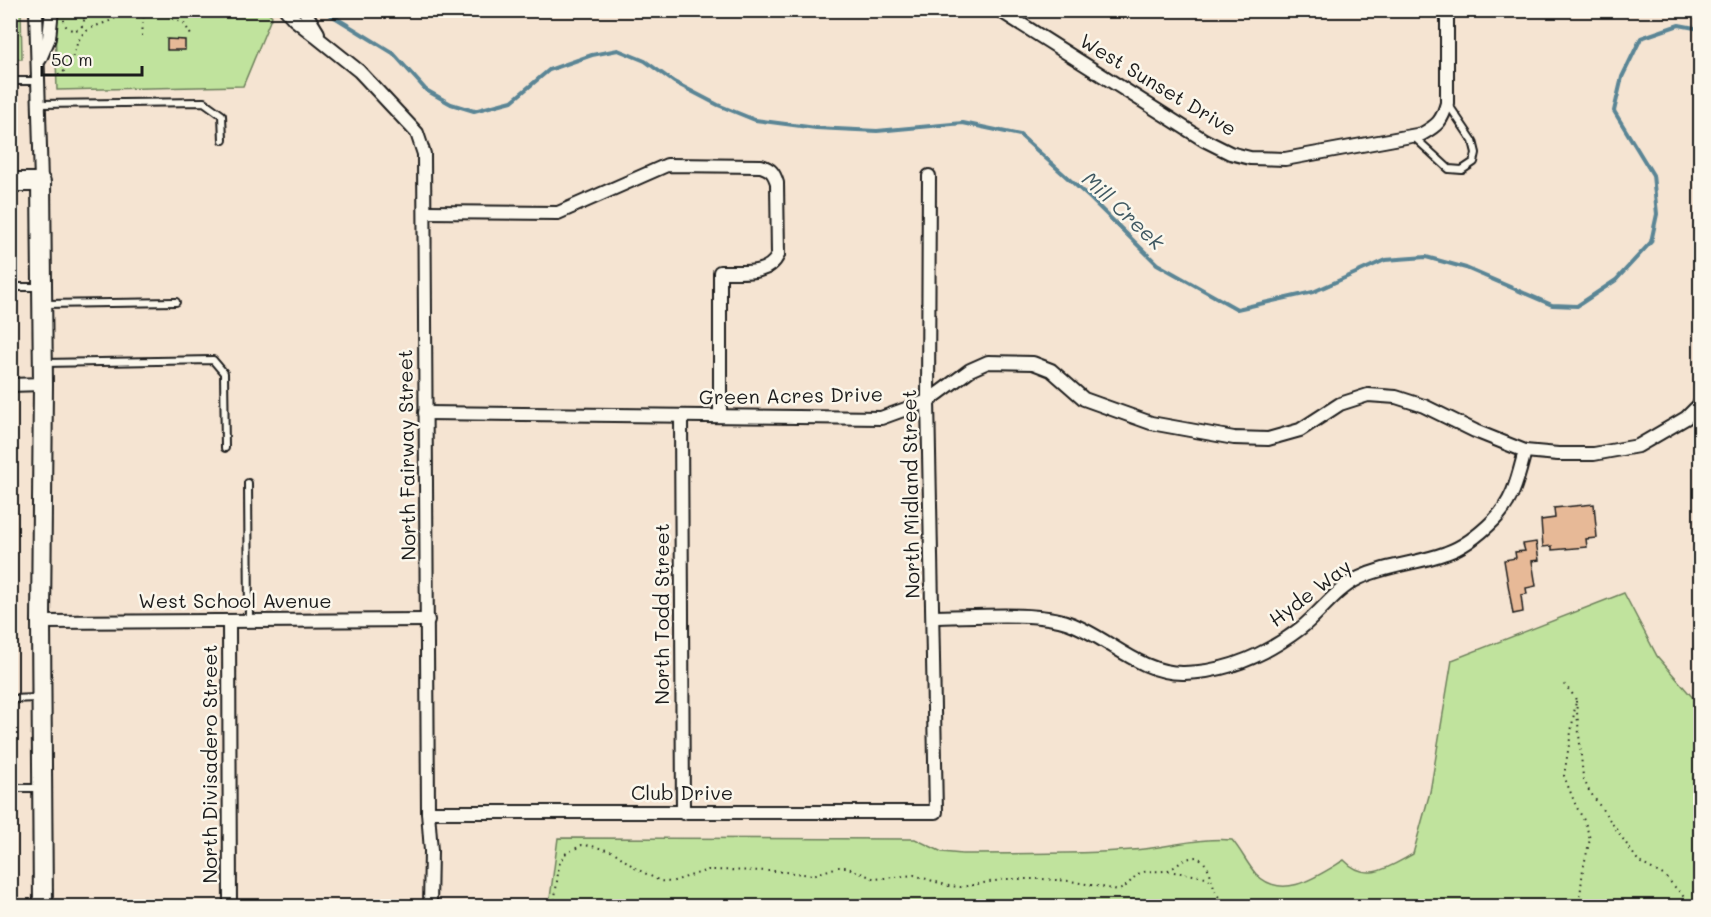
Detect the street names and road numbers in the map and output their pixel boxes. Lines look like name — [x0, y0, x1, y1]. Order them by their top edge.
street label: West Sunset Drive — [1075, 27, 1242, 141]
street label: North Fairway Street — [391, 349, 421, 561]
street label: Green Acres Drive — [699, 380, 883, 410]
street label: North Midland Street — [895, 389, 925, 599]
street label: North Todd Street — [648, 523, 674, 705]
street label: Hyde Way — [1263, 553, 1356, 632]
street label: West School Avenue — [138, 587, 332, 613]
street label: North Divisadero Street — [196, 645, 222, 883]
street label: Club Drive — [631, 779, 733, 805]

